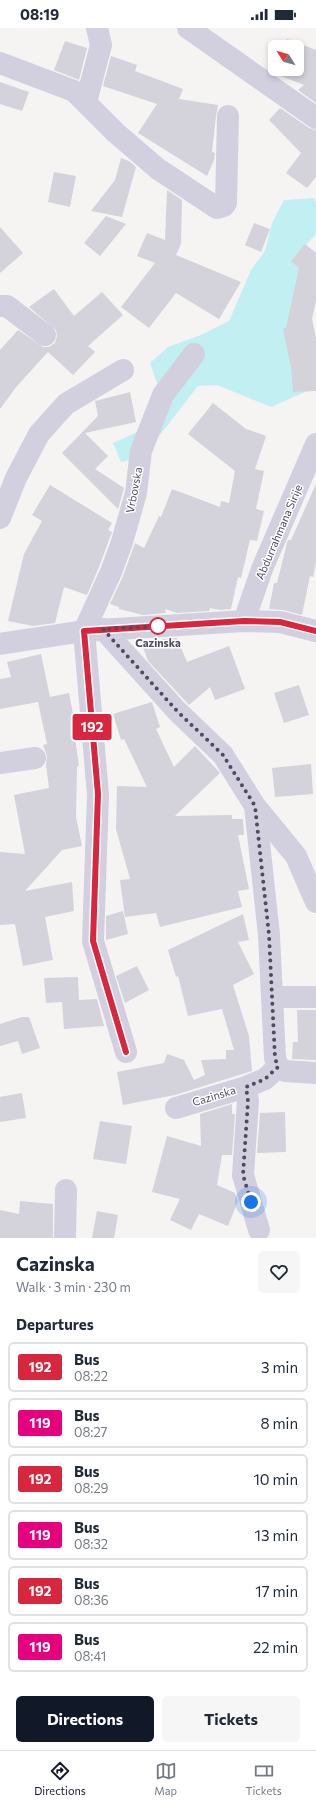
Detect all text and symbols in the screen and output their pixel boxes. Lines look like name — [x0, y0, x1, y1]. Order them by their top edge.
text: 08:19 — [20, 5, 59, 23]
north arrow — [268, 40, 304, 76]
map controls — [268, 40, 304, 76]
street label: Vrbovska — [123, 466, 144, 514]
street label: Abdurrahmana Sirije — [253, 482, 305, 581]
marker: Cazinska — [149, 617, 167, 635]
place label: Cazinska — [135, 636, 181, 649]
line badge: 192 — [69, 714, 115, 740]
text: 192 — [81, 718, 103, 735]
street label: Cazinska — [191, 1083, 237, 1108]
your location — [241, 1192, 261, 1212]
button: heart — [258, 1251, 300, 1293]
text: Cazinska — [16, 1252, 95, 1275]
text: Walk · 3 min · 230 m — [16, 1279, 131, 1295]
text: Departures — [16, 1315, 94, 1333]
text: Bus — [74, 1350, 99, 1368]
text: 192 — [29, 1358, 51, 1375]
text: 3 min — [261, 1358, 298, 1376]
text: 08:22 — [74, 1368, 108, 1384]
text: Bus — [74, 1406, 99, 1424]
text: 119 — [29, 1414, 51, 1431]
text: 8 min — [260, 1414, 298, 1432]
text: 08:27 — [74, 1424, 107, 1440]
text: Bus — [74, 1462, 99, 1480]
text: 192 — [29, 1470, 51, 1487]
text: 10 min — [253, 1470, 298, 1488]
text: 08:29 — [74, 1480, 109, 1496]
text: Bus — [74, 1518, 99, 1536]
text: 119 — [29, 1526, 51, 1543]
text: 13 min — [255, 1526, 298, 1544]
text: 08:32 — [74, 1536, 108, 1552]
text: Bus — [74, 1574, 99, 1592]
text: 192 — [29, 1582, 51, 1599]
text: 17 min — [255, 1582, 298, 1600]
text: 08:36 — [74, 1592, 109, 1608]
text: Bus — [74, 1630, 99, 1648]
text: 119 — [29, 1638, 51, 1655]
text: 22 min — [253, 1638, 298, 1656]
text: 08:41 — [74, 1648, 106, 1664]
button: Directions — [16, 1696, 154, 1742]
button: Tickets — [162, 1696, 300, 1742]
tab: Directions — [34, 1760, 86, 1797]
tab: Map — [154, 1760, 177, 1797]
tab: Tickets — [245, 1760, 282, 1797]

